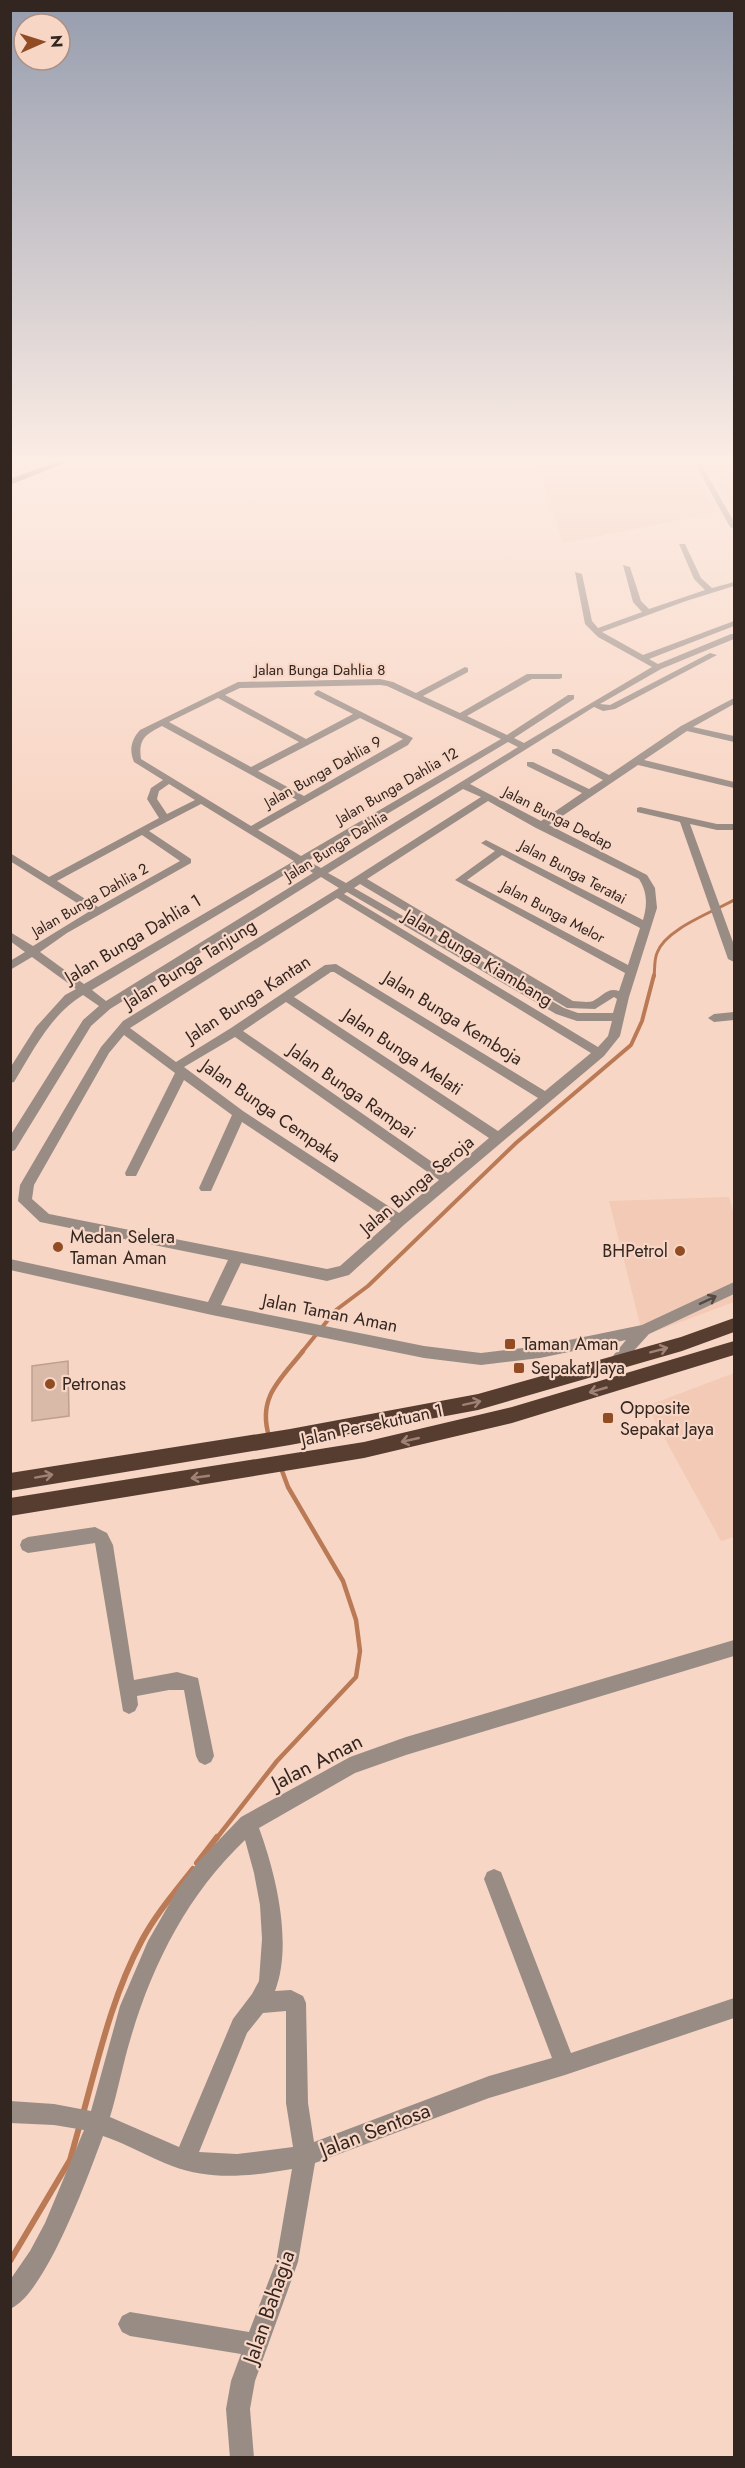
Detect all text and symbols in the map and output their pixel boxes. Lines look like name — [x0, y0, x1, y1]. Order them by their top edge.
north arrow — [12, 12, 72, 72]
text: N — [45, 34, 68, 48]
street label: Jalan Bunga Dahlia 8 — [253, 659, 385, 681]
street label: Jalan Bunga Dahlia 9 — [259, 731, 386, 814]
street label: Jalan Bunga Dahlia 12 — [330, 742, 462, 831]
street label: Jalan Bunga Dedap — [498, 780, 617, 855]
street label: Jalan Bunga Dahlia — [278, 805, 392, 888]
street label: Jalan Bunga Teratai — [514, 834, 630, 910]
street label: Jalan Bunga Dahlia 2 — [26, 858, 152, 943]
street label: Jalan Bunga Melor — [495, 874, 610, 949]
street label: Jalan Bunga Dahlia 1 — [58, 888, 206, 991]
street label: Jalan Bunga Kiambang — [397, 902, 558, 1013]
street label: Jalan Bunga Tanjung — [117, 913, 261, 1016]
street label: Jalan Bunga Kantan — [179, 949, 316, 1050]
street label: Jalan Bunga Kemboja — [377, 964, 528, 1071]
street label: Jalan Bunga Melati — [336, 1001, 468, 1102]
street label: Jalan Bunga Rampai — [281, 1036, 421, 1145]
street label: Jalan Bunga Cempaka — [194, 1052, 346, 1169]
street label: Jalan Bunga Seroja — [353, 1129, 480, 1242]
place label: Medan Selera Taman Aman — [70, 1224, 175, 1271]
place label: BHPetrol — [602, 1238, 668, 1264]
marker: Medan Selera Taman Aman — [51, 1240, 65, 1254]
marker: BHPetrol — [673, 1244, 687, 1258]
street label: Jalan Taman Aman — [258, 1287, 400, 1339]
one-way arrow — [699, 1294, 717, 1306]
place label: Taman Aman — [522, 1331, 619, 1357]
marker: Taman Aman — [503, 1337, 517, 1351]
one-way arrow — [649, 1344, 668, 1355]
place label: Sepakat Jaya — [531, 1355, 625, 1381]
marker: Sepakat Jaya — [512, 1361, 526, 1375]
place label: Petronas — [62, 1371, 126, 1397]
marker: Petronas — [43, 1377, 57, 1391]
one-way arrow — [589, 1385, 608, 1396]
place label: Opposite Sepakat Jaya — [620, 1395, 714, 1442]
street label: Jalan Persekutuan 1 — [297, 1397, 445, 1453]
one-way arrow — [461, 1397, 481, 1408]
marker: Opposite Sepakat Jaya — [601, 1411, 615, 1425]
one-way arrow — [400, 1434, 419, 1446]
one-way arrow — [34, 1470, 54, 1481]
one-way arrow — [191, 1471, 210, 1482]
street label: Jalan Aman — [264, 1726, 368, 1799]
street label: Jalan Sentosa — [313, 2095, 434, 2166]
street label: Jalan Bahagia — [235, 2246, 302, 2370]

